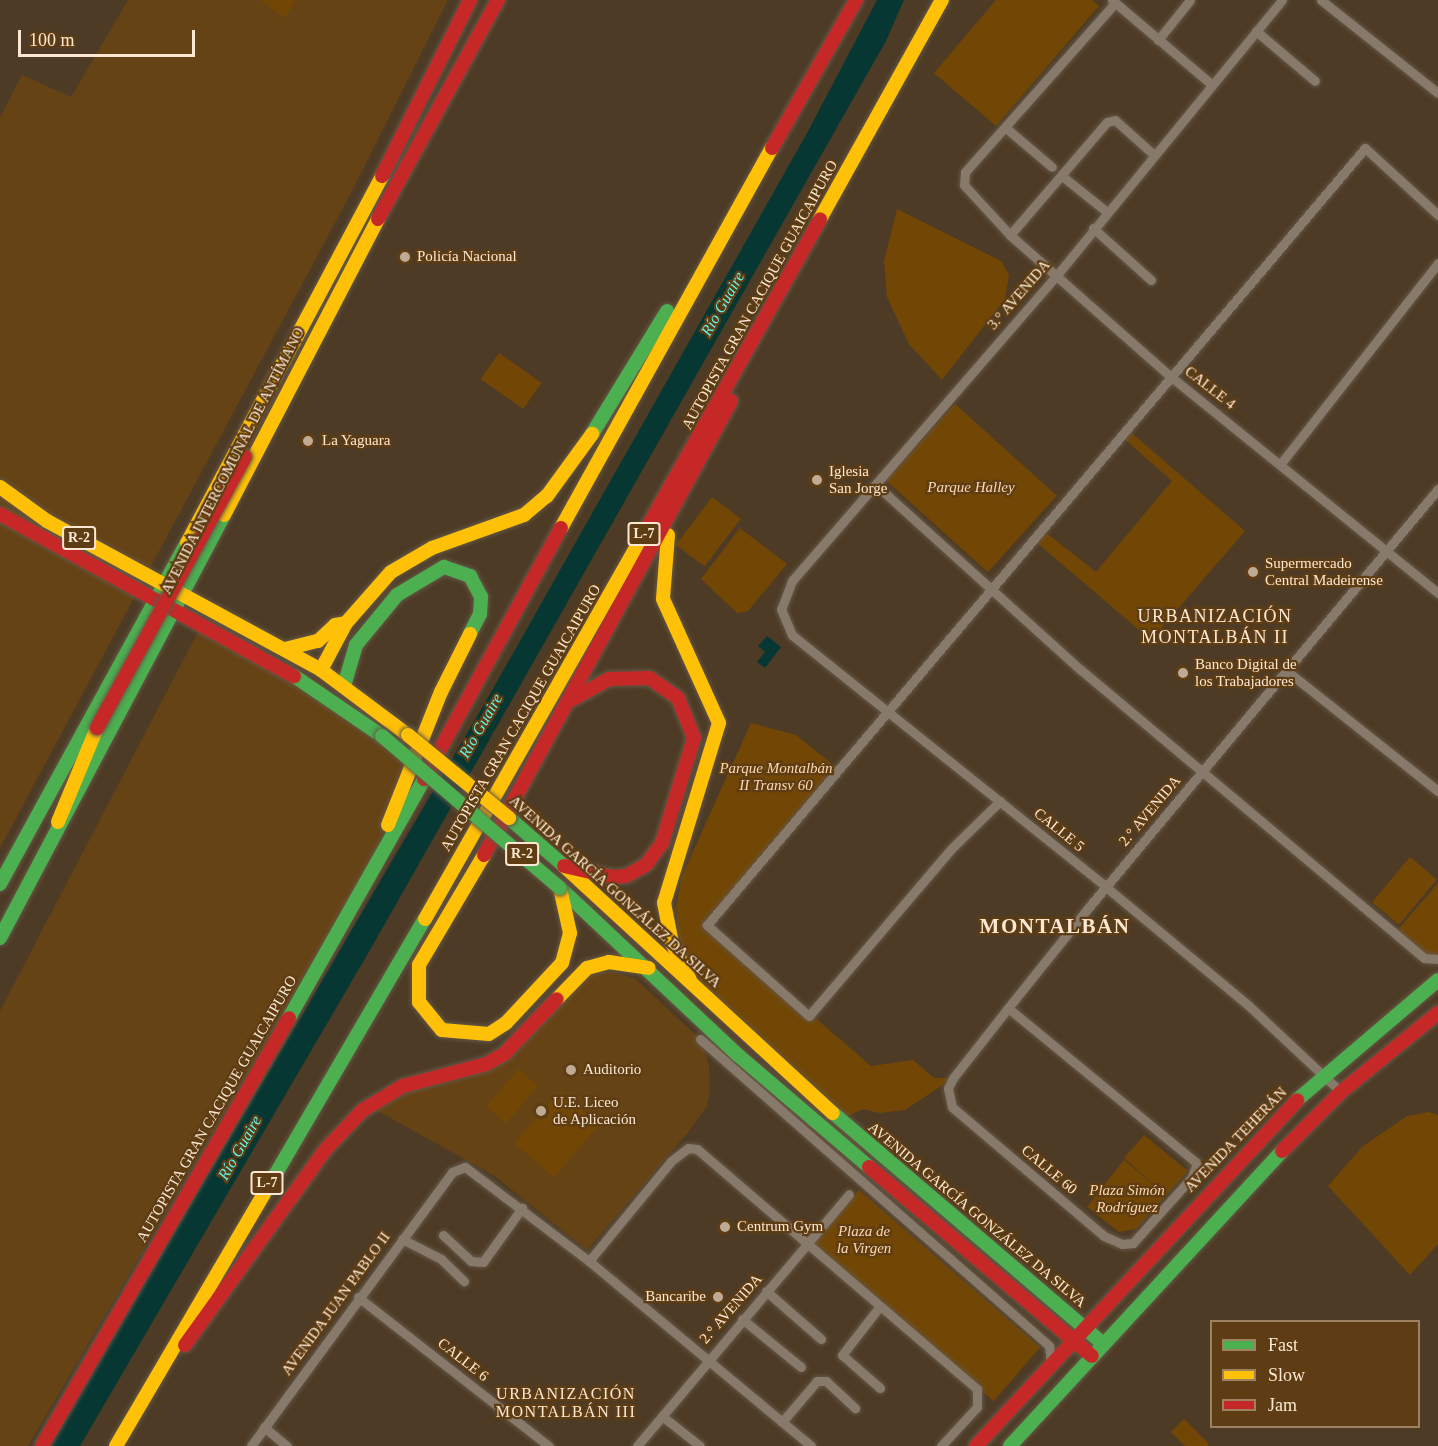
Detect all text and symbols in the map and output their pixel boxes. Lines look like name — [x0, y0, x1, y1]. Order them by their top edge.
scale bar — [21, 18, 198, 56]
text: 100 m — [29, 30, 75, 50]
street label: AUTOPISTA GRAN CACIQUE GUAICAIPURO — [678, 157, 842, 433]
place label: Policía Nacional — [417, 248, 517, 266]
marker: Policía Nacional — [398, 250, 412, 264]
street label: 3.° AVENIDA — [984, 256, 1054, 334]
water label: Río Guaire — [697, 268, 749, 340]
street label: AVENIDA INTERCOMUNAL DE ANTÍMANO — [157, 324, 309, 598]
street label: CALLE 4 — [1181, 363, 1239, 413]
marker: La Yaguara — [299, 432, 317, 450]
place label: La Yaguara — [322, 432, 391, 450]
place label: Iglesia San Jorge — [829, 462, 887, 497]
marker: Iglesia San Jorge — [810, 473, 824, 487]
park label: Parque Halley — [927, 479, 1015, 497]
road number: L-7 — [628, 523, 660, 545]
road number: R-2 — [61, 527, 97, 549]
place label: Supermercado Central Madeirense — [1265, 554, 1383, 589]
marker: Supermercado Central Madeirense — [1246, 565, 1260, 579]
street label: AUTOPISTA GRAN CACIQUE GUAICAIPURO — [437, 581, 605, 855]
district label: URBANIZACIÓN MONTALBÁN II — [1138, 606, 1292, 648]
place label: Banco Digital de los Trabajadores — [1195, 655, 1297, 690]
marker: Banco Digital de los Trabajadores — [1176, 666, 1190, 680]
water label: Río Guaire — [455, 690, 507, 762]
park label: Parque Montalbán II Transv 60 — [719, 759, 833, 794]
street label: 2.° AVENIDA — [1115, 772, 1185, 850]
street label: AVENIDA GARCÍA GONZÁLEZ DA SILVA — [504, 791, 726, 993]
street label: CALLE 5 — [1030, 804, 1088, 856]
road number: R-2 — [504, 843, 540, 865]
district label: MONTALBÁN — [980, 913, 1130, 939]
street label: AUTOPISTA GRAN CACIQUE GUAICAIPURO — [133, 972, 301, 1246]
place label: Auditorio — [583, 1061, 641, 1079]
marker: Auditorio — [564, 1063, 578, 1077]
street label: AVENIDA TEHERÁN — [1181, 1083, 1291, 1197]
place label: U.E. Liceo de Aplicación — [553, 1093, 637, 1128]
marker: U.E. Liceo de Aplicación — [534, 1104, 548, 1118]
water label: Río Guaire — [214, 1112, 266, 1184]
street label: AVENIDA GARCÍA GONZÁLEZ DA SILVA — [863, 1118, 1091, 1312]
street label: CALLE 60 — [1018, 1142, 1080, 1198]
road number: L-7 — [250, 1172, 284, 1194]
park label: Plaza Simón Rodríguez — [1089, 1181, 1165, 1216]
place label: Centrum Gym — [737, 1218, 823, 1236]
marker: Centrum Gym — [718, 1220, 732, 1234]
park label: Plaza de la Virgen — [837, 1222, 891, 1257]
street label: AVENIDA JUAN PABLO II — [278, 1228, 394, 1380]
street label: 2.° AVENIDA — [696, 1270, 766, 1348]
place label: Bancaribe — [645, 1288, 706, 1306]
marker: Bancaribe — [711, 1290, 725, 1304]
legend — [1210, 1320, 1420, 1428]
street label: CALLE 6 — [434, 1335, 492, 1385]
text: Fast — [1268, 1335, 1298, 1355]
text: Slow — [1268, 1365, 1305, 1385]
district label: URBANIZACIÓN MONTALBÁN III — [496, 1384, 636, 1422]
text: Jam — [1268, 1395, 1297, 1415]

